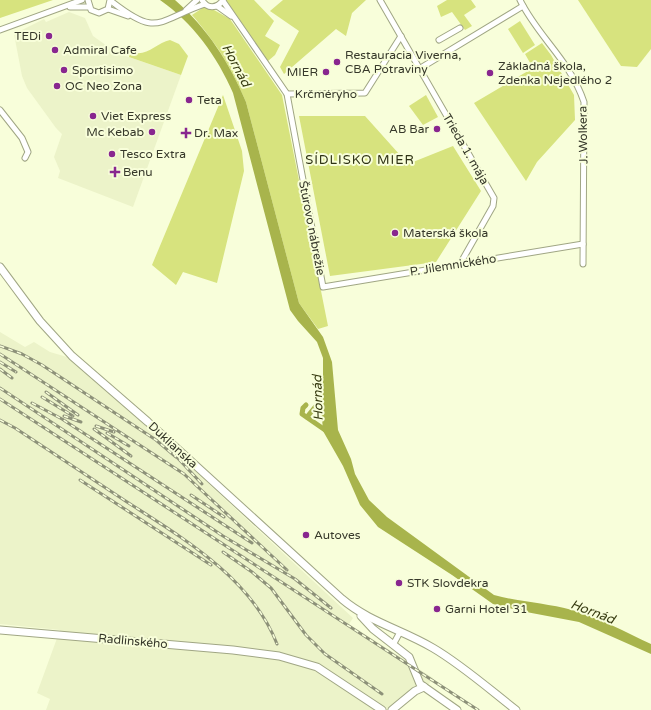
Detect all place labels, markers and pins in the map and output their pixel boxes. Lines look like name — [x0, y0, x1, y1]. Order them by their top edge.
place label: TEDi — [14, 29, 41, 43]
marker: TEDi — [44, 31, 54, 41]
place label: Admiral Cafe — [63, 43, 137, 57]
marker: Admiral Cafe — [50, 45, 60, 55]
place label: Restauracia Viverna, CBA Potraviny — [345, 48, 461, 76]
marker: Restauracia Viverna, CBA Potraviny — [332, 57, 342, 67]
place label: Základná škola, Zdenka Nejedlého 2 — [498, 59, 612, 87]
place label: Sportisimo — [72, 63, 133, 77]
marker: Sportisimo — [59, 65, 69, 75]
place label: MIER — [287, 65, 318, 79]
marker: MIER — [321, 67, 331, 77]
marker: Základná škola, Zdenka Nejedlého 2 — [485, 68, 495, 78]
place label: OC Neo Zona — [65, 79, 142, 93]
marker: OC Neo Zona — [52, 81, 62, 91]
place label: Teta — [197, 93, 222, 107]
marker: Teta — [184, 95, 194, 105]
place label: Viet Express — [101, 109, 171, 123]
marker: Viet Express — [88, 111, 98, 121]
place label: AB Bar — [389, 122, 429, 136]
marker: AB Bar — [432, 124, 442, 134]
place label: Mc Kebab — [86, 125, 144, 139]
place label: Dr. Max — [194, 126, 238, 140]
marker: Mc Kebab — [147, 127, 157, 137]
marker: Dr. Max — [181, 128, 191, 138]
place label: Tesco Extra — [120, 147, 186, 161]
marker: Tesco Extra — [107, 149, 117, 159]
place label: Benu — [123, 165, 153, 179]
marker: Benu — [110, 167, 120, 177]
place label: Materská škola — [403, 226, 488, 240]
marker: Materská škola — [390, 228, 400, 238]
place label: Autoves — [314, 528, 361, 542]
marker: Autoves — [301, 530, 311, 540]
place label: STK Slovdekra — [407, 576, 488, 590]
marker: STK Slovdekra — [394, 578, 404, 588]
place label: Garni Hotel 31 — [445, 602, 527, 616]
marker: Garni Hotel 31 — [432, 604, 442, 614]

